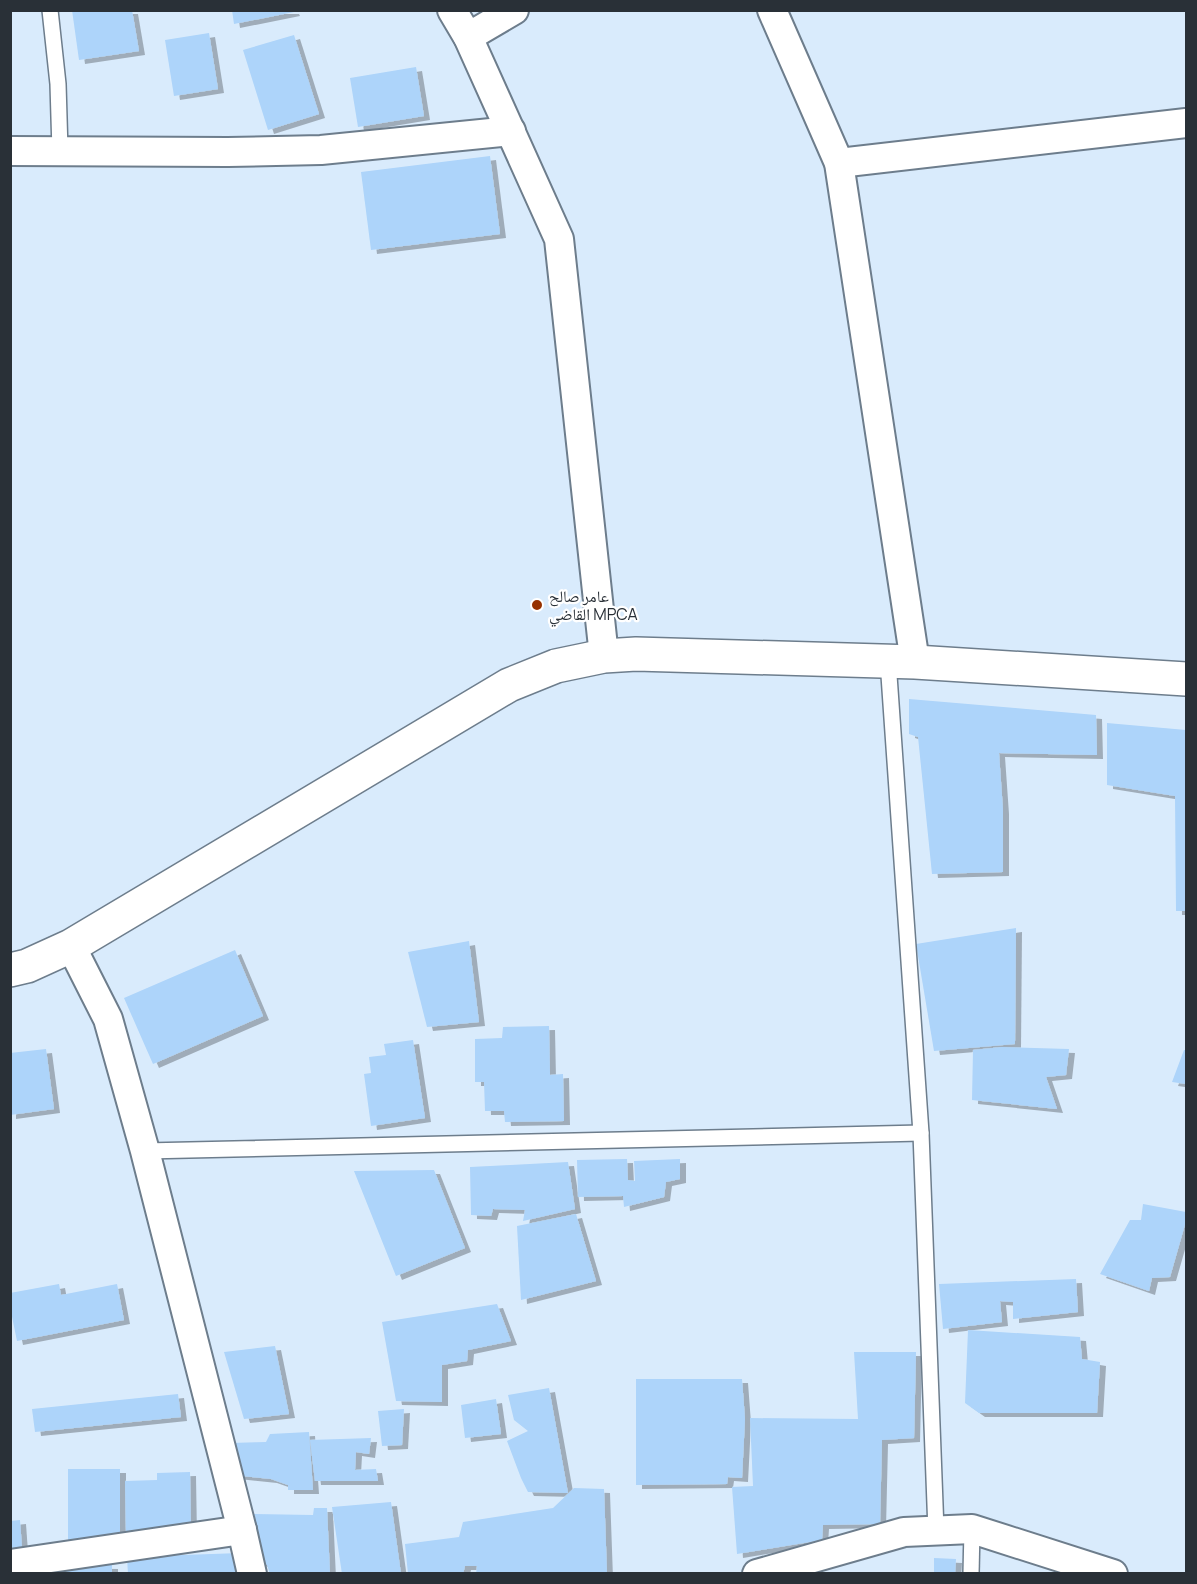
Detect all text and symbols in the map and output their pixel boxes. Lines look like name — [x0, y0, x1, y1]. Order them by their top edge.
place label: عامر صالح القاضي MPCA — [549, 585, 638, 627]
marker: عامر صالح القاضي MPCA — [530, 598, 544, 612]

